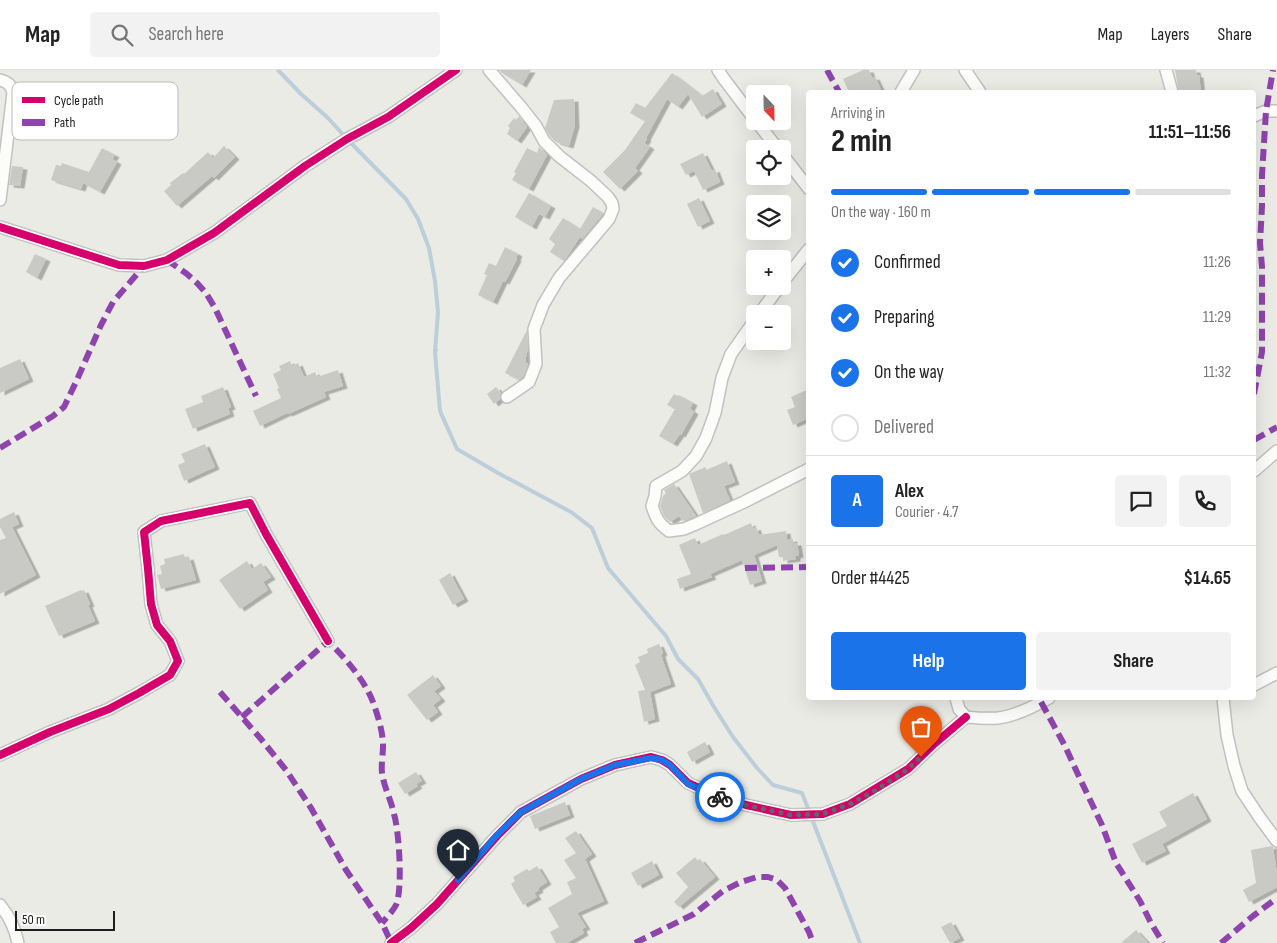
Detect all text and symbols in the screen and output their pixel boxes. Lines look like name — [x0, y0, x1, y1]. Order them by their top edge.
search box — [90, 12, 440, 57]
text: Map — [25, 20, 60, 49]
icon: search — [108, 21, 136, 49]
text: Search here — [148, 23, 224, 46]
text: Map — [1098, 24, 1123, 45]
text: Layers — [1151, 24, 1190, 45]
text: Share — [1218, 24, 1252, 45]
legend — [12, 82, 178, 140]
north arrow — [746, 85, 791, 130]
map controls — [746, 85, 791, 350]
text: Cycle path — [54, 92, 104, 109]
text: Arriving in — [831, 104, 885, 123]
text: Path — [54, 114, 75, 131]
text: 11:51–11:56 — [1149, 121, 1231, 144]
text: 2 min — [831, 122, 892, 161]
button: locate — [746, 140, 791, 185]
button: layers — [746, 195, 791, 240]
text: On the way · 160 m — [831, 203, 931, 222]
icon: check — [831, 249, 859, 277]
button: + — [746, 250, 791, 295]
text: Confirmed — [874, 251, 941, 274]
text: 11:26 — [1203, 253, 1231, 272]
icon: check — [831, 304, 859, 332]
button: − — [746, 305, 791, 350]
text: Preparing — [874, 306, 935, 329]
text: 11:29 — [1203, 308, 1231, 327]
icon: check — [831, 359, 859, 387]
text: On the way — [874, 361, 944, 384]
text: 11:32 — [1203, 363, 1231, 382]
text: Delivered — [874, 416, 934, 439]
button: chat — [1115, 475, 1167, 527]
button: phone — [1179, 475, 1231, 527]
text: Alex — [895, 480, 924, 503]
text: A — [852, 489, 862, 512]
text: Courier · 4.7 — [895, 503, 958, 522]
text: Order #4425 — [831, 567, 910, 590]
text: $14.65 — [1184, 567, 1231, 590]
button: Help — [831, 632, 1026, 690]
button: Share — [1036, 632, 1231, 690]
pin — [900, 706, 942, 757]
icon: bag — [907, 713, 935, 741]
courier — [695, 772, 745, 822]
icon: bike — [706, 783, 734, 811]
pin — [437, 829, 479, 880]
icon: home — [444, 836, 472, 864]
scale bar — [15, 908, 115, 931]
text: 50 m — [22, 911, 45, 928]

